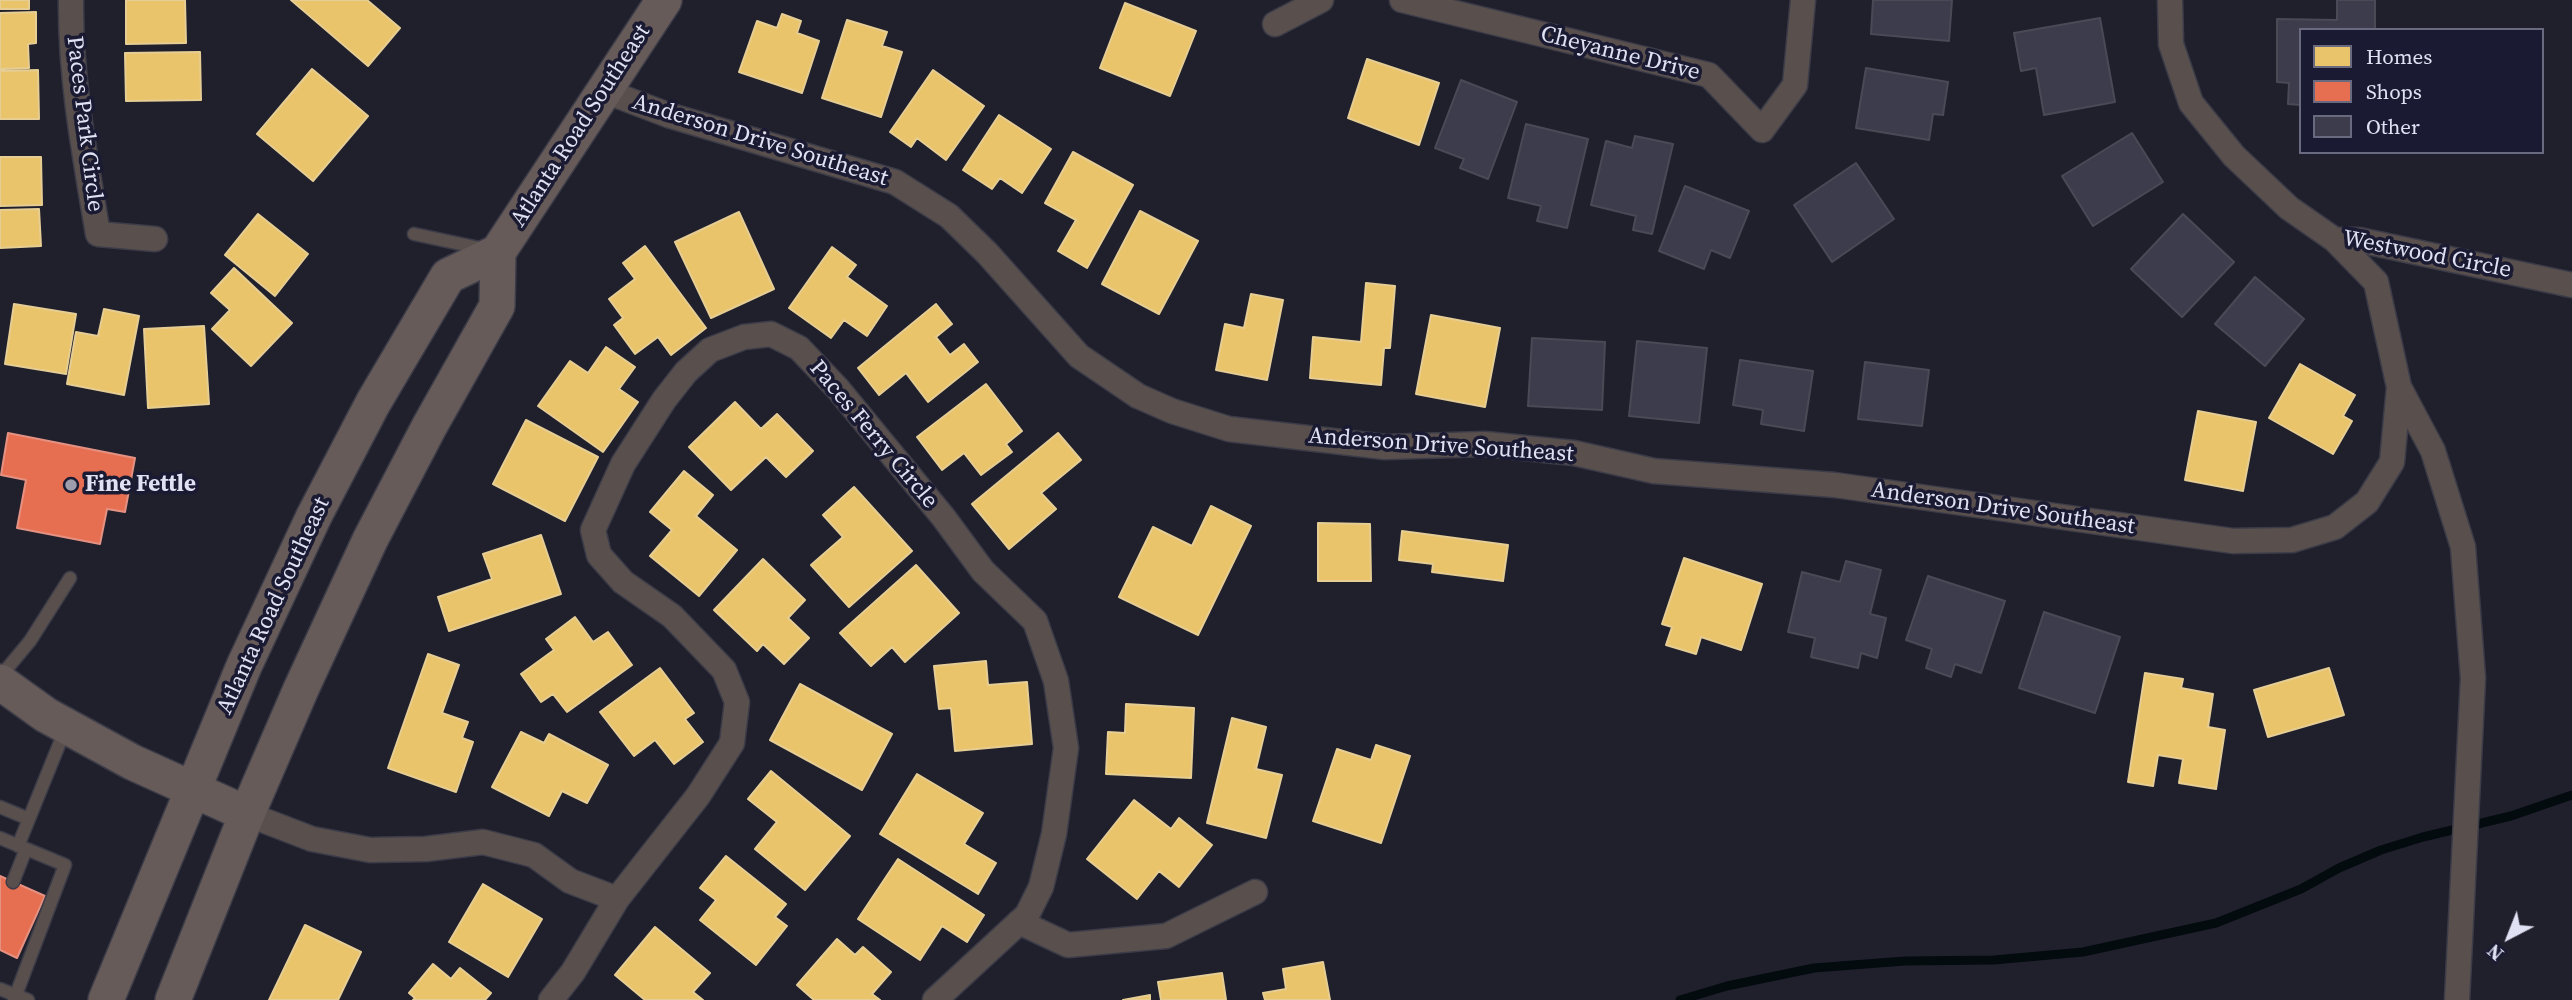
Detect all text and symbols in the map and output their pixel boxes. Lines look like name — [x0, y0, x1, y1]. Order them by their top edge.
street label: Atlanta Road Southeast — [505, 20, 657, 232]
street label: Cheyanne Drive — [1537, 21, 1703, 87]
legend — [2299, 28, 2544, 154]
street label: Paces Park Circle — [60, 35, 108, 213]
text: Homes — [2366, 42, 2432, 71]
text: Shops — [2366, 77, 2422, 106]
street label: Anderson Drive Southeast — [629, 89, 891, 193]
text: Other — [2366, 112, 2420, 141]
street label: Westwood Circle — [2340, 225, 2514, 285]
street label: Paces Ferry Circle — [803, 355, 943, 515]
street label: Anderson Drive Southeast — [1307, 423, 1575, 469]
place label: Fine Fettle — [85, 471, 196, 499]
marker: Fine Fettle — [63, 477, 79, 493]
street label: Anderson Drive Southeast — [1870, 477, 2136, 541]
street label: Atlanta Road Southeast — [212, 493, 336, 719]
north arrow — [2474, 902, 2544, 972]
text: N — [2481, 938, 2509, 967]

